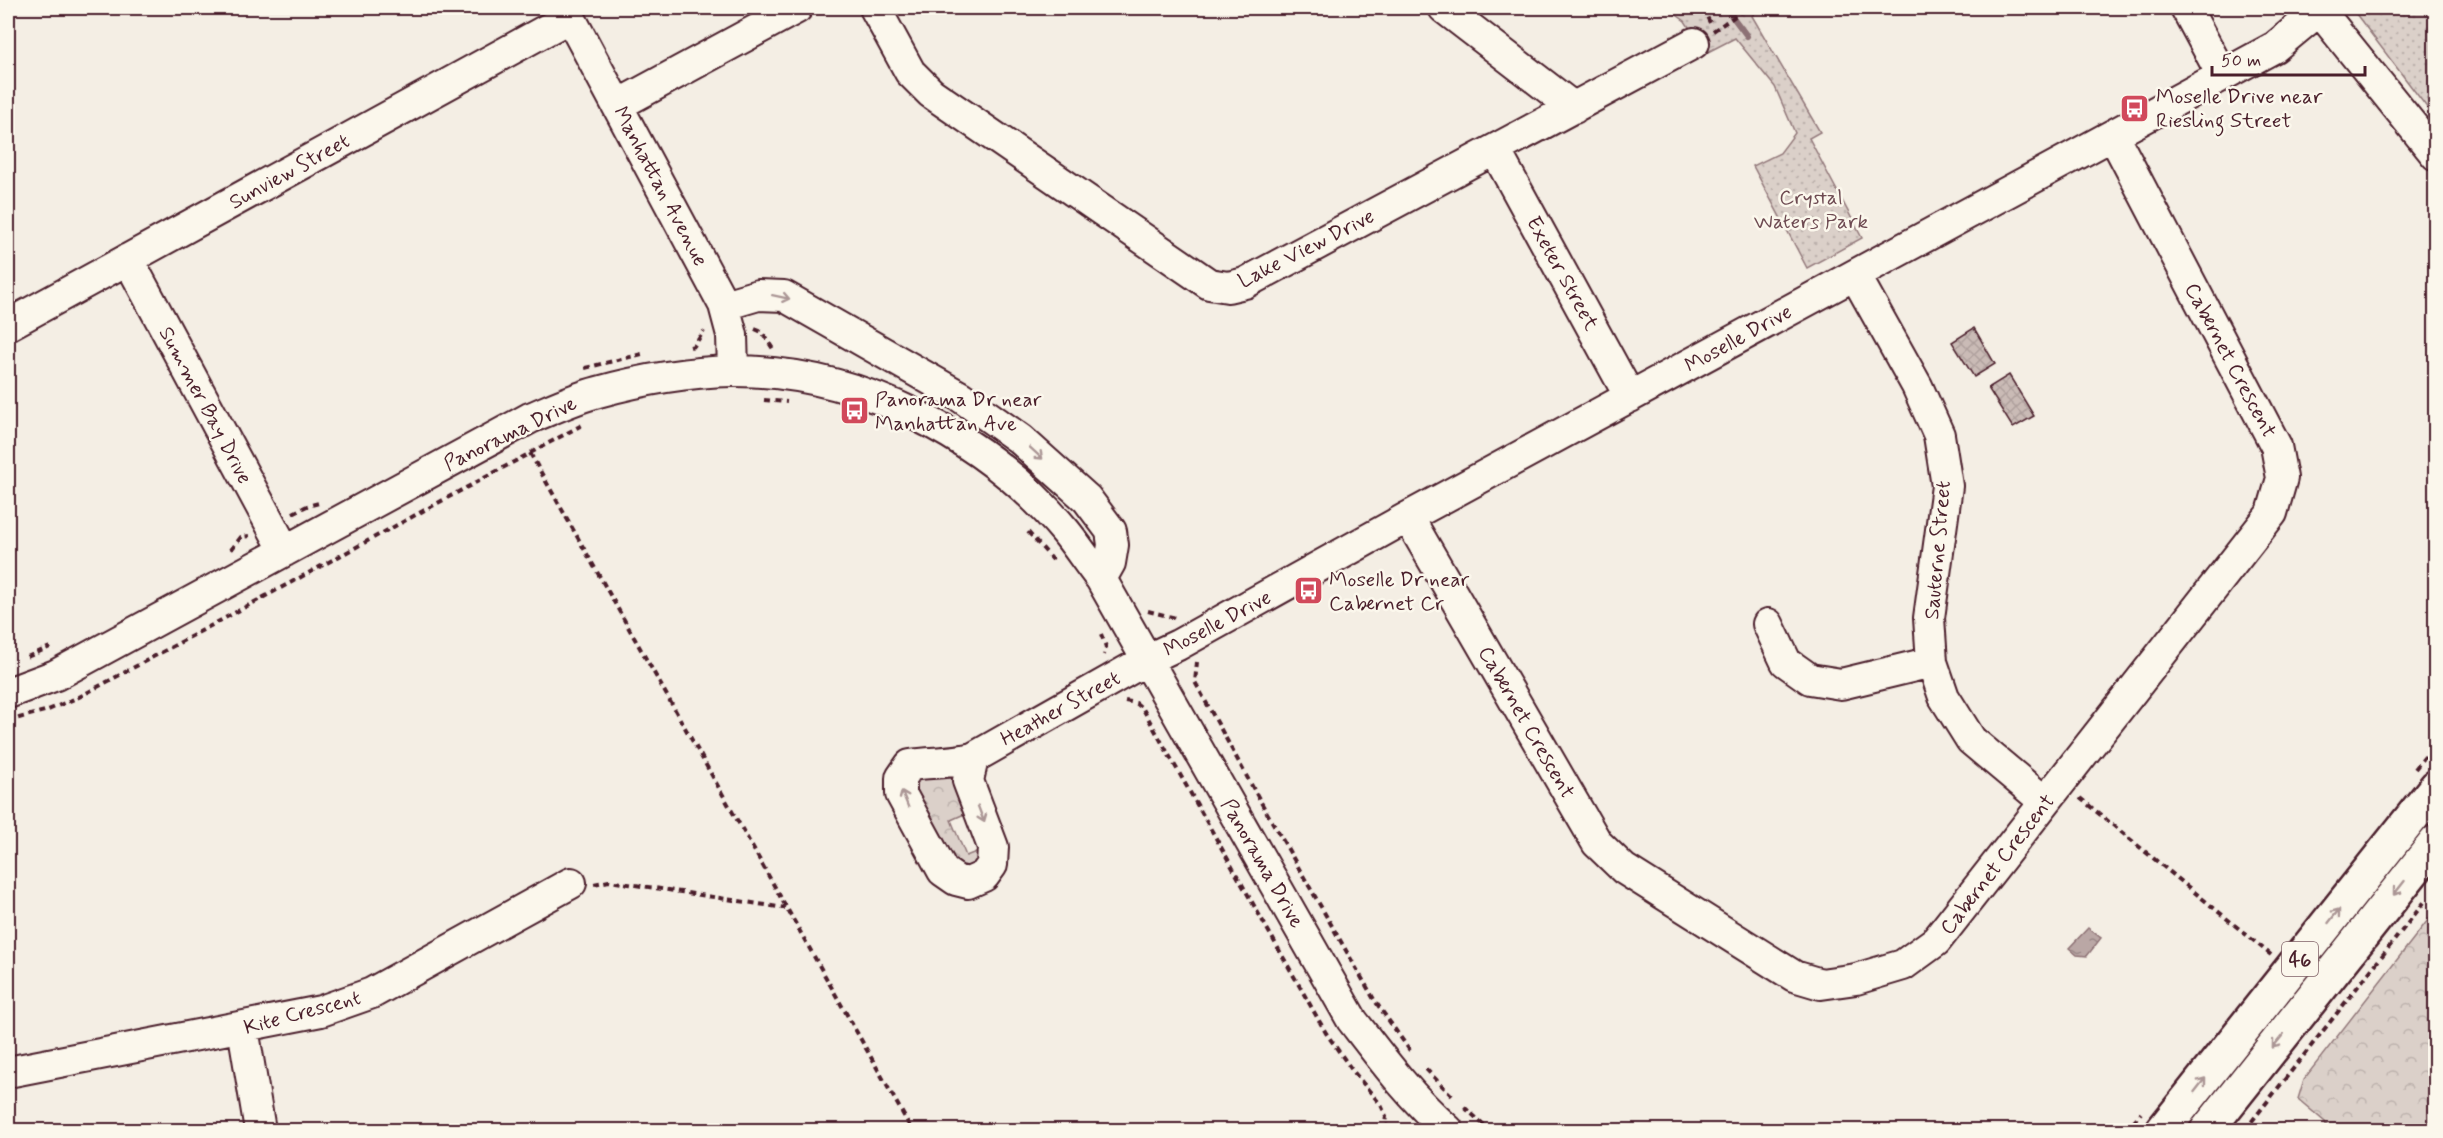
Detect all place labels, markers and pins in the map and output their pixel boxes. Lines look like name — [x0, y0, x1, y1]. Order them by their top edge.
place label: Moselle Drive near Riesling Street — [2156, 83, 2323, 137]
bus stop icon: Moselle Drive near Riesling Street — [2119, 92, 2151, 124]
place label: Panorama Dr near Manhattan Ave — [875, 386, 1042, 438]
bus stop icon: Panorama Dr near Manhattan Ave — [838, 395, 870, 427]
place label: Moselle Dr near Cabernet Cr — [1329, 566, 1470, 618]
bus stop icon: Moselle Dr near Cabernet Cr — [1292, 575, 1324, 607]

